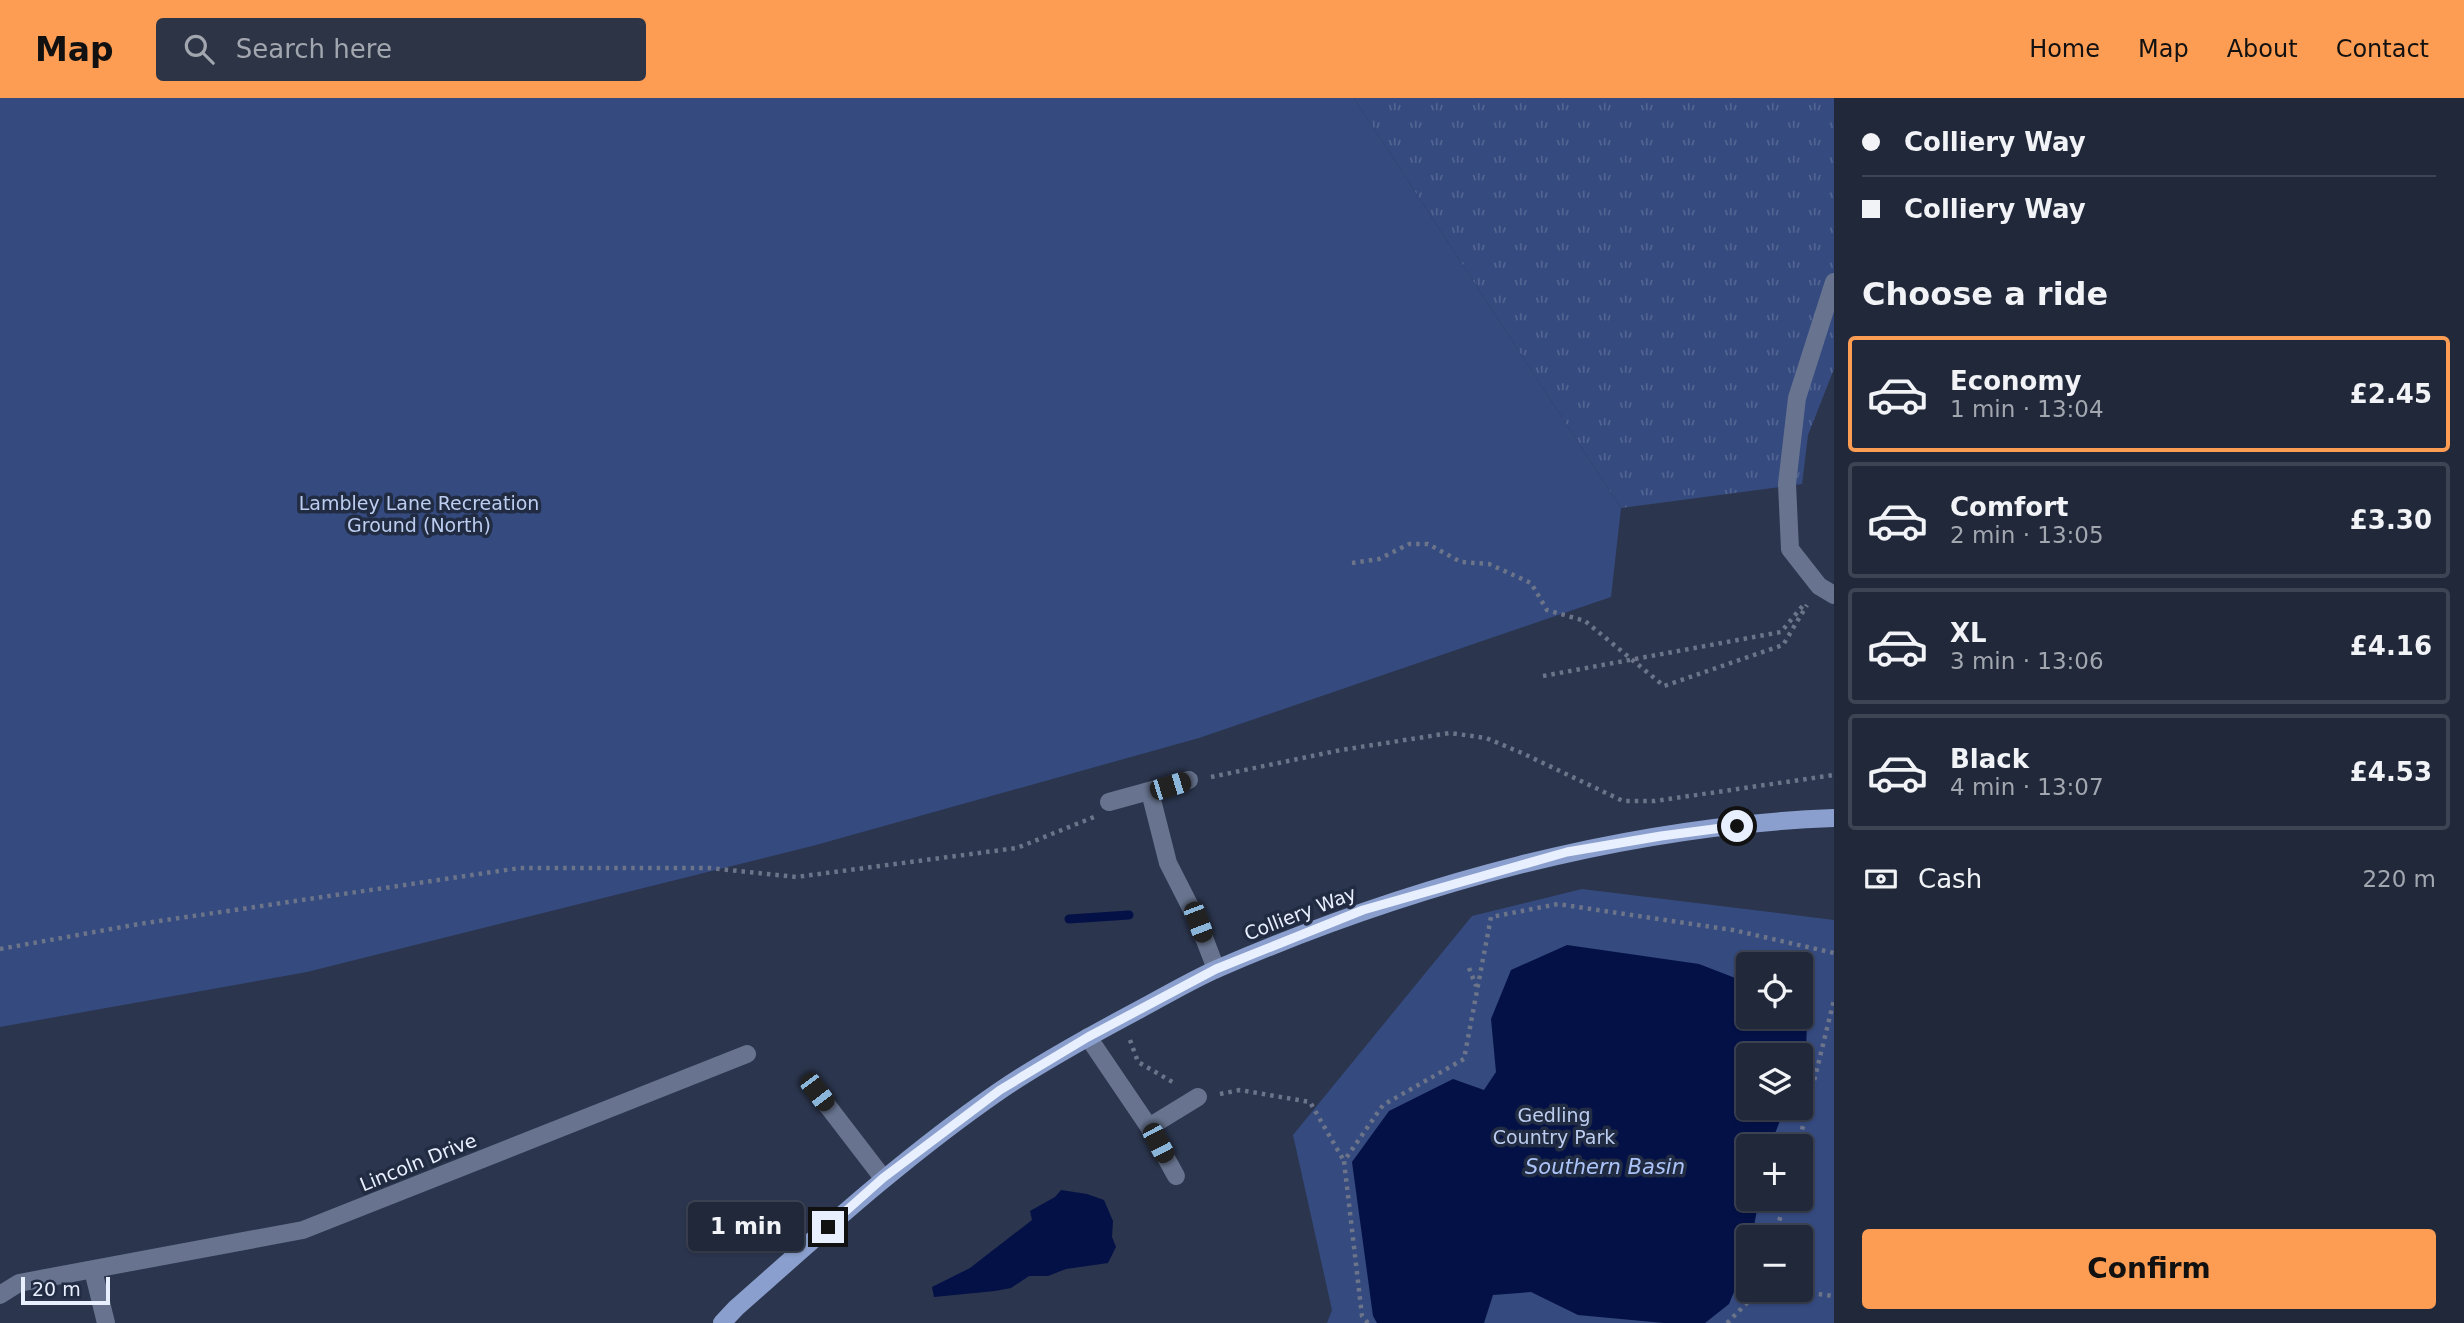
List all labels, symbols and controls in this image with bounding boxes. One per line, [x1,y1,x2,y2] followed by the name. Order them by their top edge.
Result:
[156,18,646,81] search box
[35,30,114,69] text: Map
[180,30,218,68] icon: search
[236,34,392,64] text: Search here
[2029,35,2100,63] text: Home
[2138,35,2189,63] text: Map
[2227,35,2298,63] text: About
[2336,35,2429,63] text: Contact
[1904,127,2086,157] text: Colliery Way
[1904,194,2086,224] text: Colliery Way
[1862,275,2108,313] text: Choose a ride
[1866,363,1929,426] icon: car
[1950,366,2081,396] text: Economy
[2350,379,2432,409] text: £2.45
[1950,396,2104,422] text: 1 min · 13:04
[1866,489,1929,552] icon: car
[299,492,539,536] park label: Lambley Lane Recreation Ground (North)
[1950,492,2068,522] text: Comfort
[2350,505,2432,535] text: £3.30
[1950,522,2104,548] text: 2 min · 13:05
[1866,615,1929,678] icon: car
[1950,618,1987,648] text: XL
[2350,631,2432,661] text: £4.16
[1950,648,2104,674] text: 3 min · 13:06
[1866,741,1929,804] icon: car
[1950,744,2029,774] text: Black
[2350,757,2432,787] text: £4.53
[1147,770,1194,802] car
[1950,774,2104,800] text: 4 min · 13:07
[1721,810,1753,842] route start
[1862,860,1900,898] icon: cash
[1918,864,1982,894] text: Cash
[2362,866,2436,892] text: 220 m
[1241,882,1359,944] street label: Colliery Way
[1181,899,1216,945] car
[1736,952,1813,1302] map controls
[1736,952,1813,1029] button: locate
[1736,1043,1813,1120] button: layers
[796,1069,839,1115] car
[1493,1104,1615,1148] park label: Gedling Country Park
[1139,1120,1178,1166] car
[356,1129,480,1195] street label: Lincoln Drive
[1736,1134,1813,1211] button: +
[1525,1155,1685,1179] water label: Southern Basin
[688,1202,804,1252] callout: 1 min
[812,1211,844,1243] route end
[710,1213,782,1239] text: 1 min
[1736,1225,1813,1302] button: −
[1862,1229,2436,1309] button: Confirm
[21,1274,110,1306] scale bar
[32,1278,81,1300] text: 20 m

